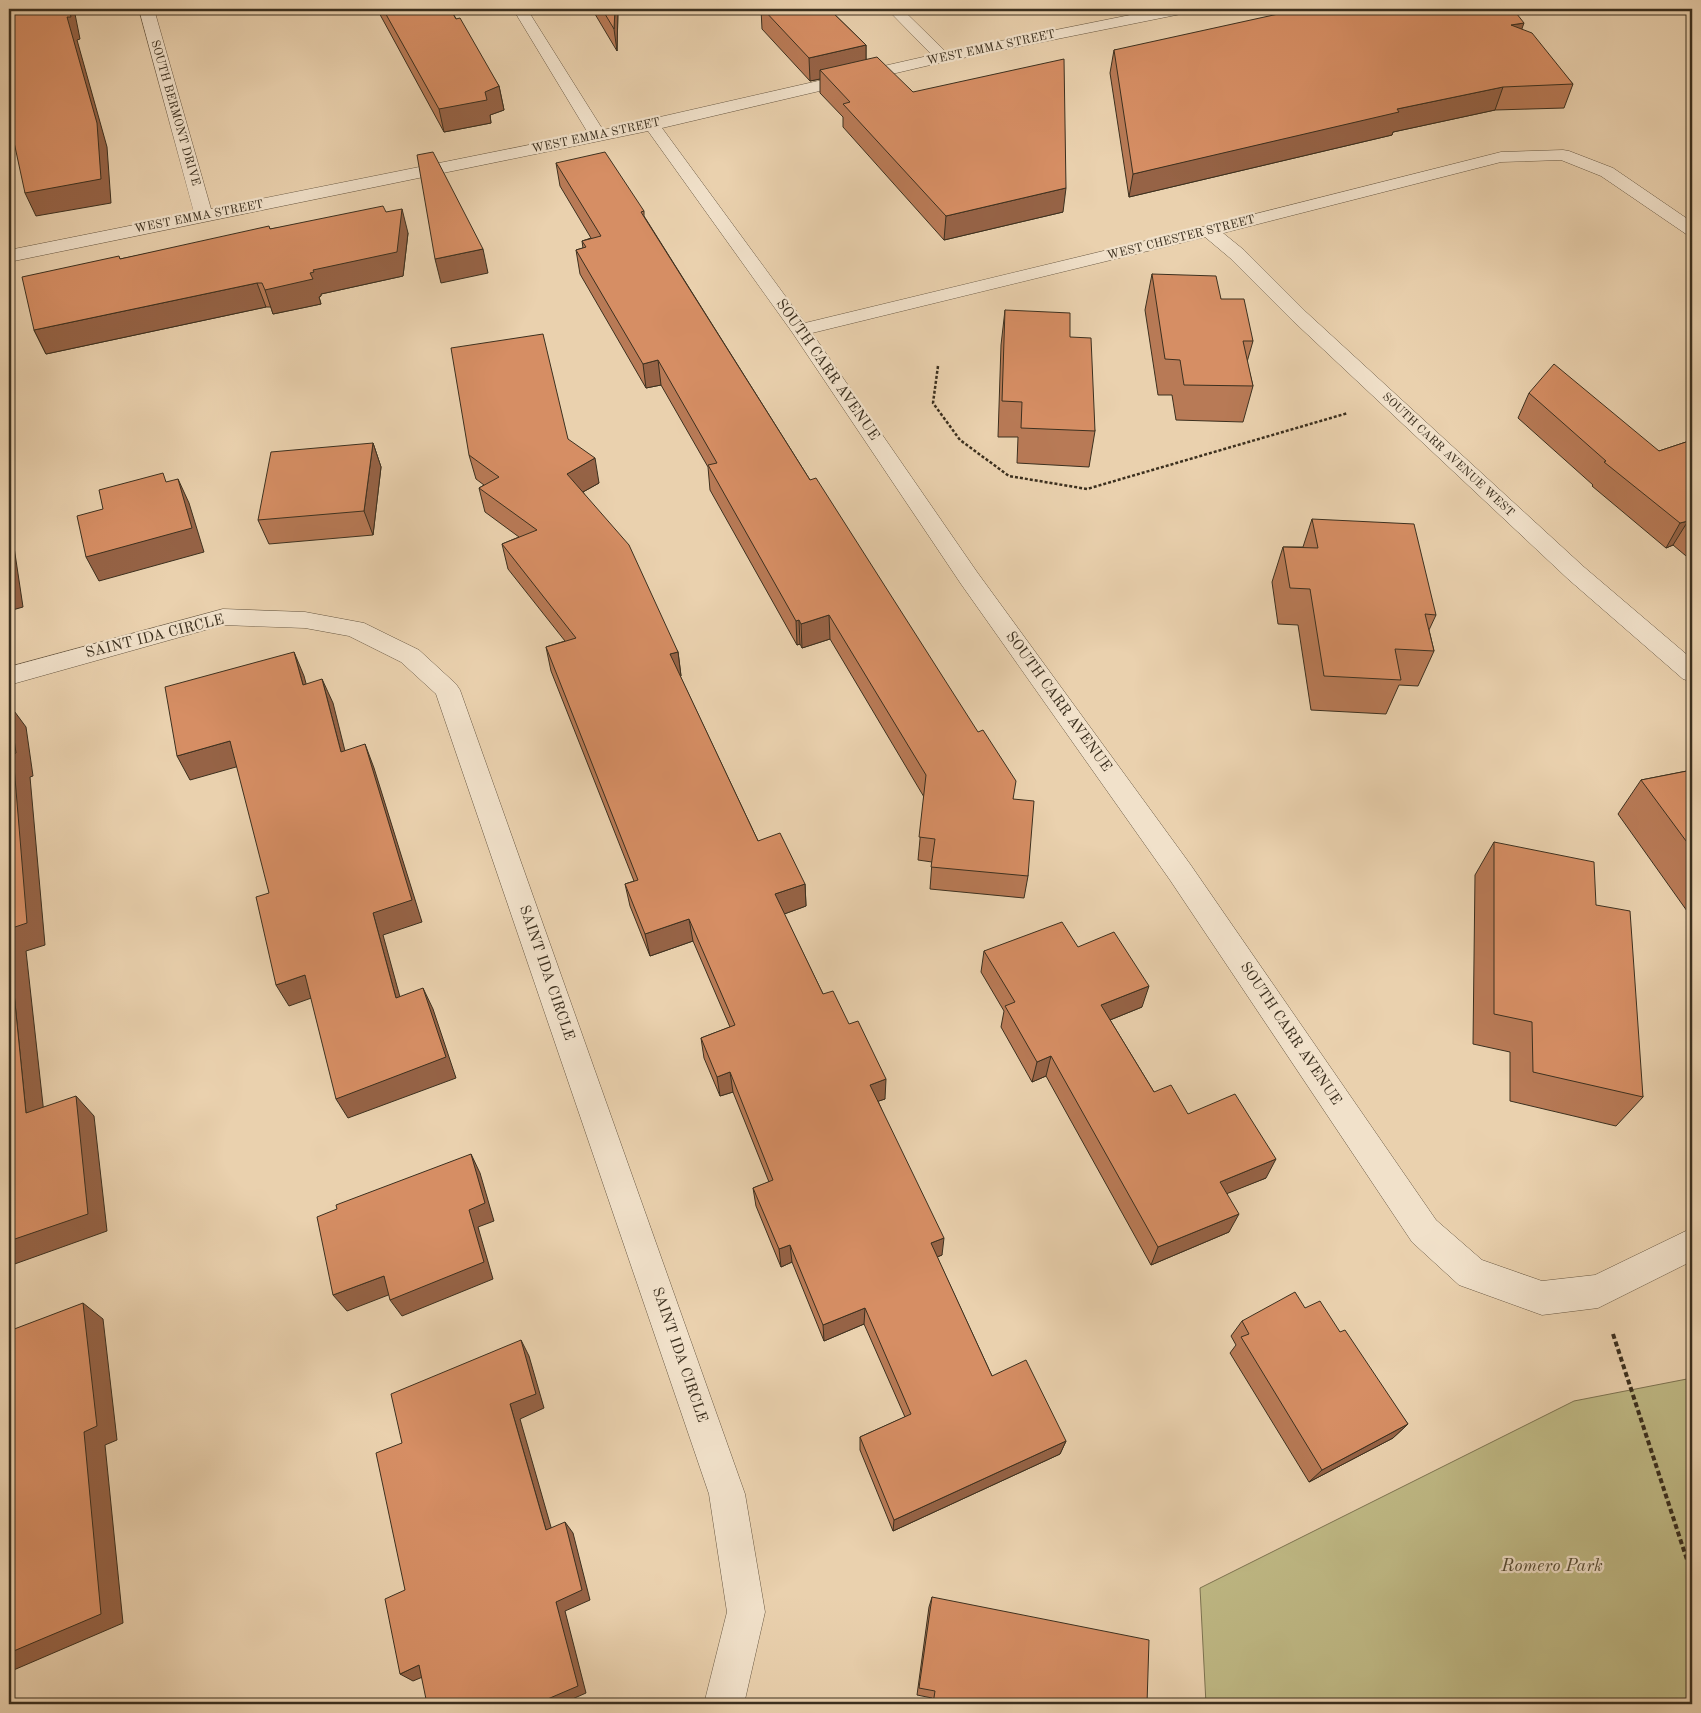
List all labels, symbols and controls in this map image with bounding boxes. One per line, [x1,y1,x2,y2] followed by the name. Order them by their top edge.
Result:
[926,28,1056,68] street label: WEST EMMA STREET
[148,39,202,187] street label: SOUTH BERMONT DRIVE
[531,116,661,156] street label: WEST EMMA STREET
[133,199,265,235] street label: WEST EMMA STREET
[1106,214,1256,262] street label: WEST CHESTER STREET
[772,297,882,443] street label: SOUTH CARR AVENUE
[1380,391,1516,519] street label: SOUTH CARR AVENUE WEST
[84,613,226,661] street label: SAINT IDA CIRCLE
[1002,629,1114,775] street label: SOUTH CARR AVENUE
[516,903,576,1043] street label: SAINT IDA CIRCLE
[1237,960,1343,1108] street label: SOUTH CARR AVENUE
[649,1285,709,1425] street label: SAINT IDA CIRCLE
[1500,1557,1603,1575] park label: Romero Park

